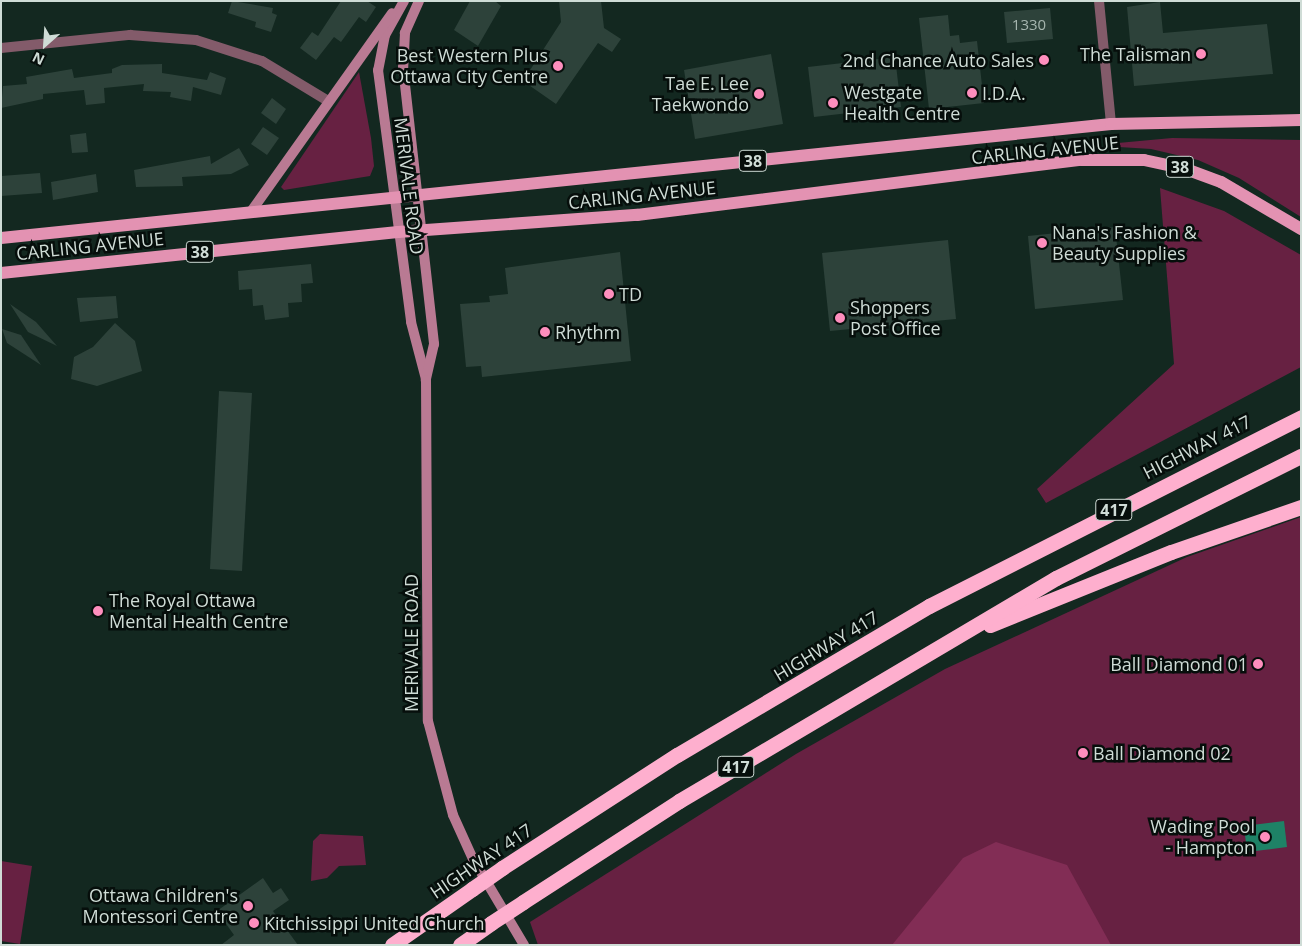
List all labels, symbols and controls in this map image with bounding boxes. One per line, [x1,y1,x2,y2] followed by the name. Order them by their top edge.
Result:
[1012,16,1046,34] house number: 1330
[20,20,70,70] north arrow
[1080,43,1191,65] place label: The Talisman
[390,45,548,88] place label: Best Western Plus Ottawa City Centre
[29,48,47,70] text: N
[1195,48,1207,60] marker: The Talisman
[843,49,1034,71] place label: 2nd Chance Auto Sales
[1038,54,1050,66] marker: 2nd Chance Auto Sales
[552,60,564,72] marker: Best Western Plus Ottawa City Centre
[652,73,749,116] place label: Tae E. Lee Taekwondo
[844,82,960,125] place label: Westgate Health Centre
[982,82,1026,104] place label: I.D.A.
[966,87,978,99] marker: I.D.A.
[753,88,765,100] marker: Tae E. Lee Taekwondo
[826,96,840,110] marker: Westgate Health Centre
[390,116,428,256] street label: MERIVALE ROAD
[970,132,1120,168] street label: CARLING AVENUE
[738,148,768,175] road number: 38
[1165,154,1195,180] road number: 38
[567,177,717,213] street label: CARLING AVENUE
[1052,222,1197,264] place label: Nana's Fashion & Beauty Supplies
[15,228,165,264] street label: CARLING AVENUE
[1036,237,1048,249] marker: Nana's Fashion & Beauty Supplies
[185,238,215,266] road number: 38
[619,283,642,305] place label: TD
[603,288,615,300] marker: TD
[850,297,941,340] place label: Shoppers Post Office
[834,312,846,324] marker: Shoppers Post Office
[555,321,620,343] place label: Rhythm
[539,326,551,338] marker: Rhythm
[1139,411,1255,483] street label: HIGHWAY 417
[1095,496,1133,524] road number: 417
[400,574,422,712] street label: MERIVALE ROAD
[109,590,288,632] place label: The Royal Ottawa Mental Health Centre
[91,604,105,618] marker: The Royal Ottawa Mental Health Centre
[770,606,882,686] street label: HIGHWAY 417
[1110,653,1248,675] place label: Ball Diamond 01
[1252,658,1264,670] marker: Ball Diamond 01
[1093,742,1231,764] place label: Ball Diamond 02
[1077,747,1089,759] marker: Ball Diamond 02
[717,754,755,780] road number: 417
[1150,816,1255,859] place label: Wading Pool - Hampton
[426,819,536,903] street label: HIGHWAY 417
[1259,831,1271,843] marker: Wading Pool - Hampton
[82,885,238,928] place label: Ottawa Children's Montessori Centre
[242,900,254,912] marker: Ottawa Children's Montessori Centre
[264,912,484,934] place label: Kitchissippi United Church
[248,917,260,929] marker: Kitchissippi United Church

